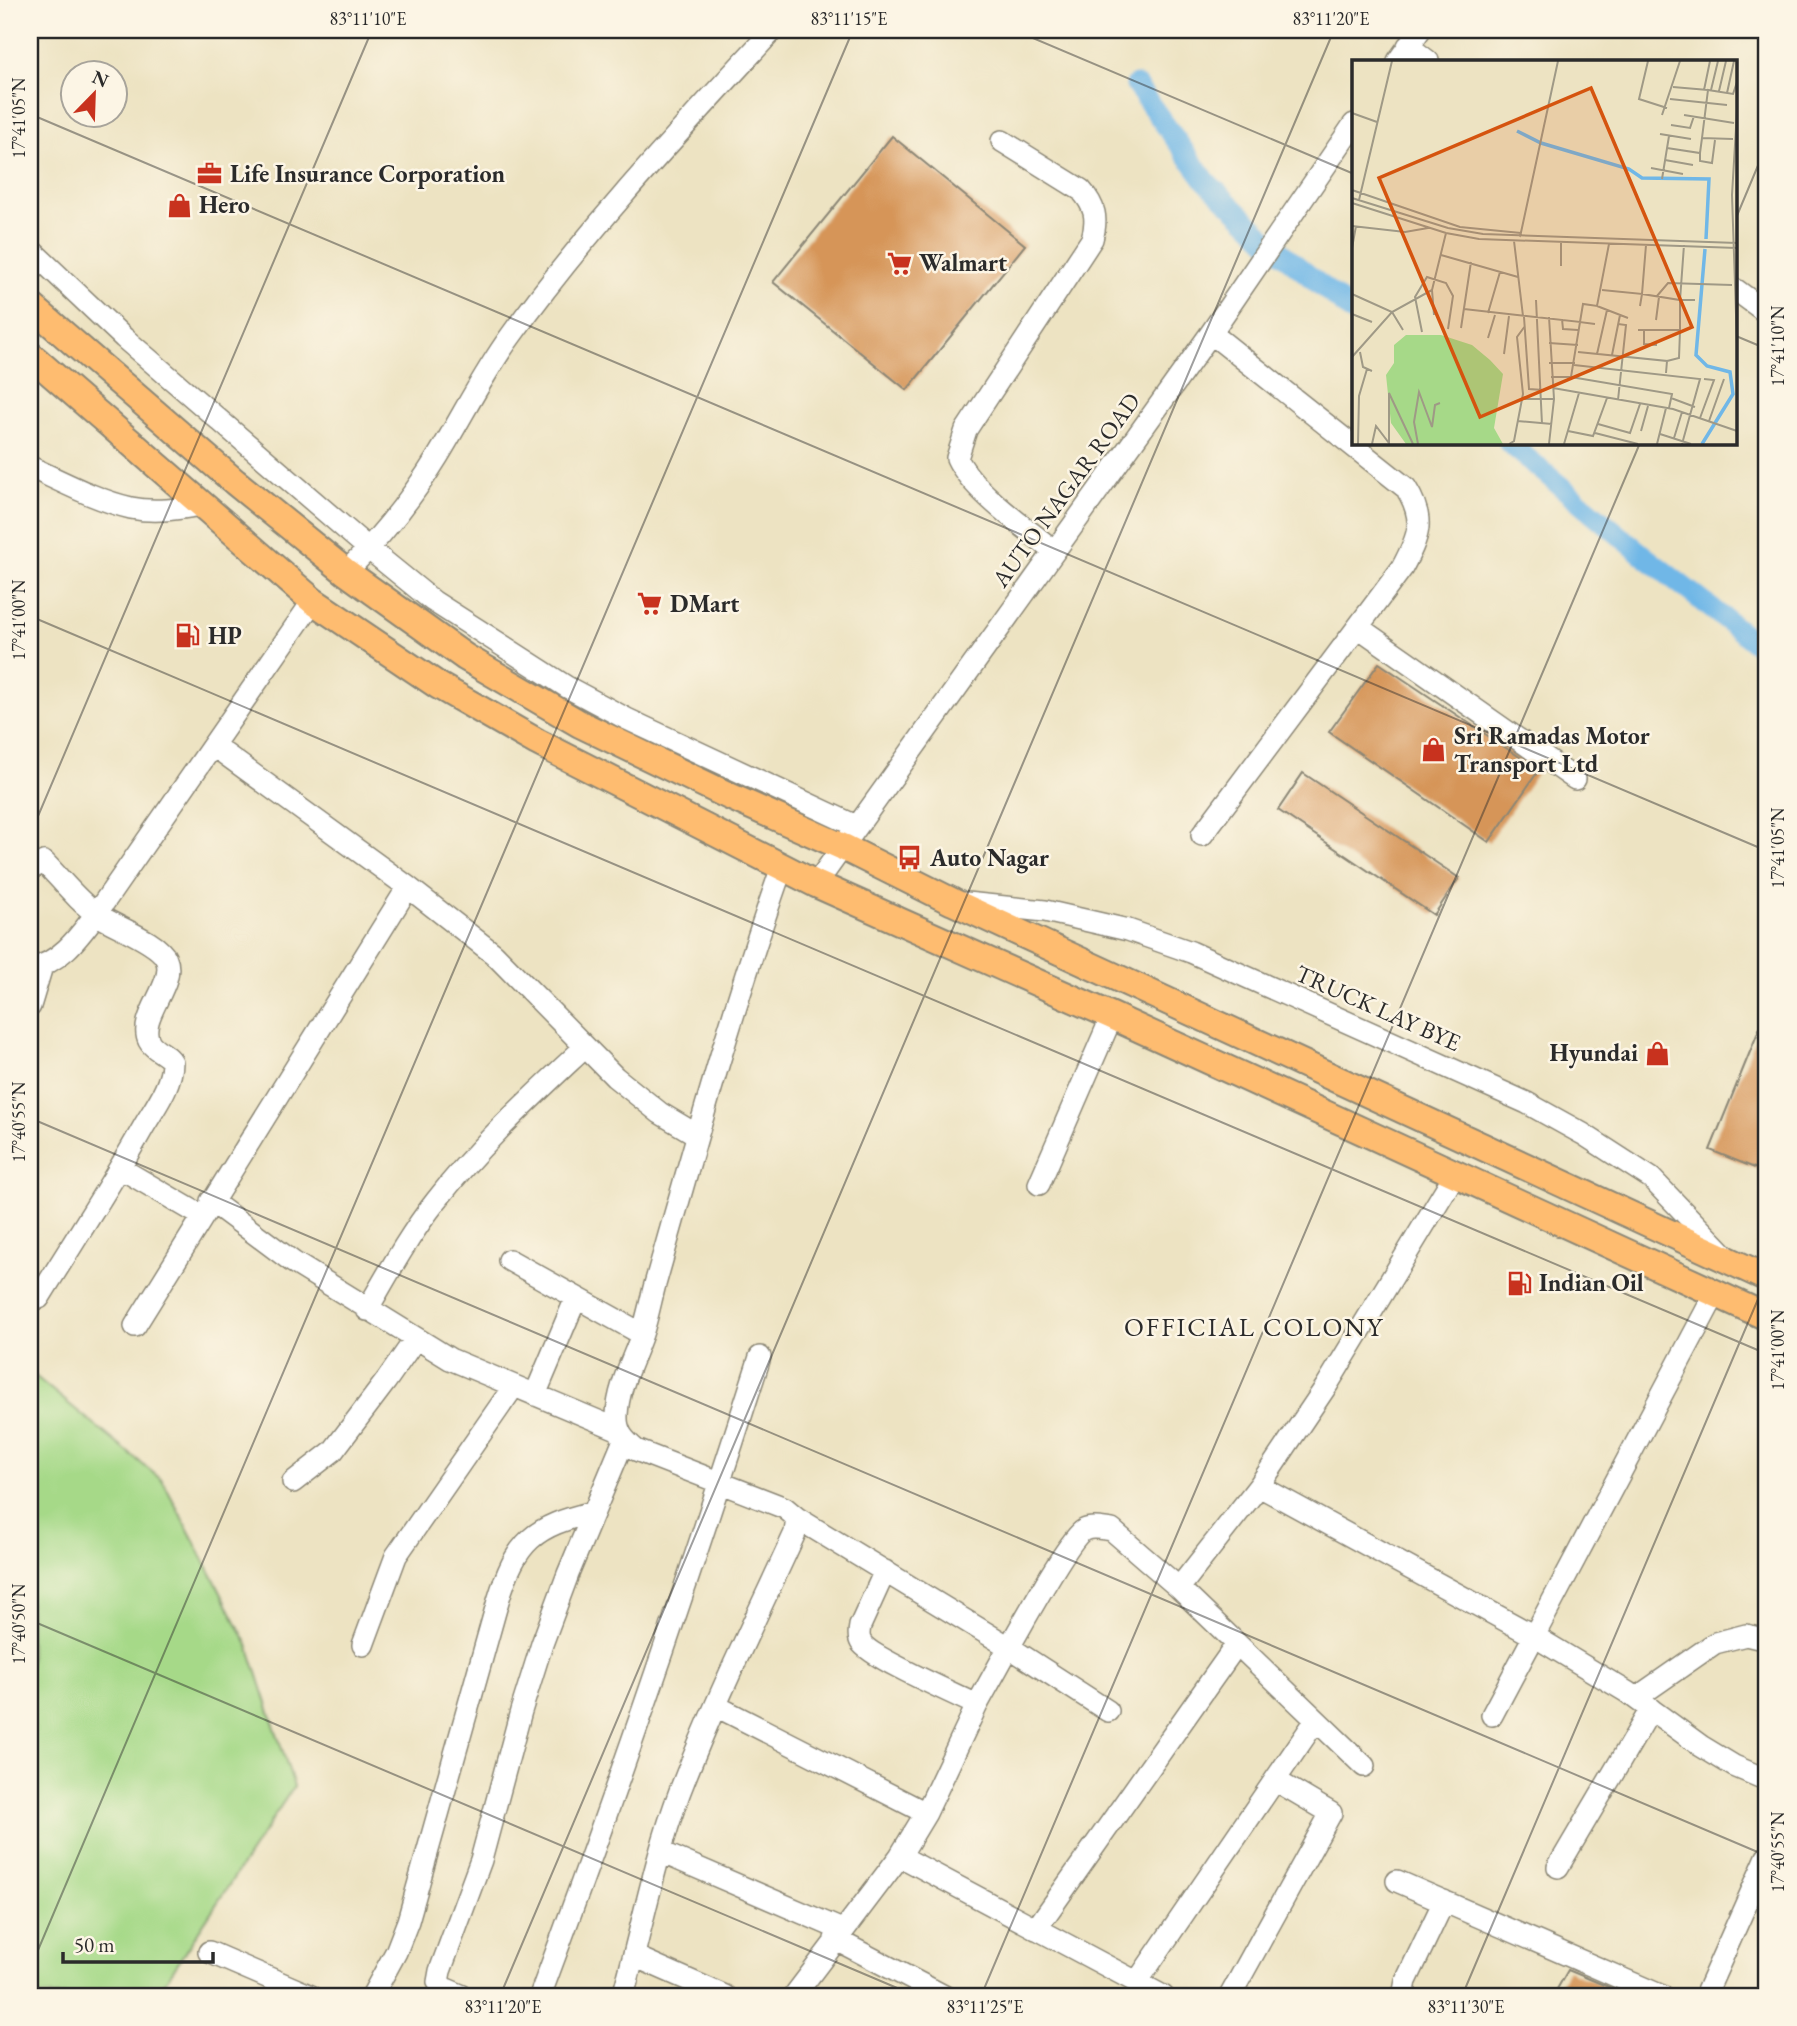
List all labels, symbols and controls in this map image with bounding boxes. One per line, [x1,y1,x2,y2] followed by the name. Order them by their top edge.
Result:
[330,7,406,30] text: 83°11'10"E
[811,7,887,30] text: 83°11'15"E
[1293,7,1369,30] text: 83°11'20"E
[60,60,130,130] north arrow
[1352,60,1738,444] inset map
[88,64,113,94] text: N
[7,77,30,158] text: 17°41'05"N
[230,158,505,189] place label: Life Insurance Corporation
[196,160,224,188] office icon: Life Insurance Corporation
[199,189,250,220] place label: Hero
[165,191,193,219] shop icon: Hero
[919,247,1007,278] place label: Walmart
[885,249,913,277] supermarket icon: Walmart
[1766,305,1789,386] text: 17°41'10"N
[984,386,1147,594] street label: AUTO NAGAR ROAD
[7,579,30,660] text: 17°41'00"N
[670,588,739,619] place label: DMart
[636,590,664,618] supermarket icon: DMart
[208,620,242,651] place label: HP
[174,622,202,650] fuel station icon: HP
[1454,720,1650,779] place label: Sri Ramadas Motor Transport Ltd
[1420,736,1448,764] shop icon: Sri Ramadas Motor Transport Ltd
[1766,807,1789,888] text: 17°41'05"N
[929,842,1049,874] place label: Auto Nagar
[896,844,924,872] bus stop icon: Auto Nagar
[1291,957,1466,1058] street label: TRUCK LAY BYE
[1550,1037,1638,1069] place label: Hyundai
[1644,1039,1672,1067] shop icon: Hyundai
[7,1081,30,1162] text: 17°40'55"N
[1539,1267,1644,1298] place label: Indian Oil
[1505,1269,1533,1297] fuel station icon: Indian Oil
[1766,1309,1789,1390] text: 17°41'00"N
[1124,1310,1384,1344] district label: OFFICIAL COLONY
[7,1583,30,1664] text: 17°40'50"N
[1766,1811,1789,1892] text: 17°40'55"N
[63,1921,214,1965] scale bar
[74,1931,115,1958] text: 50 m
[465,1995,541,2018] text: 83°11'20"E
[947,1995,1023,2018] text: 83°11'25"E
[1428,1995,1504,2018] text: 83°11'30"E

